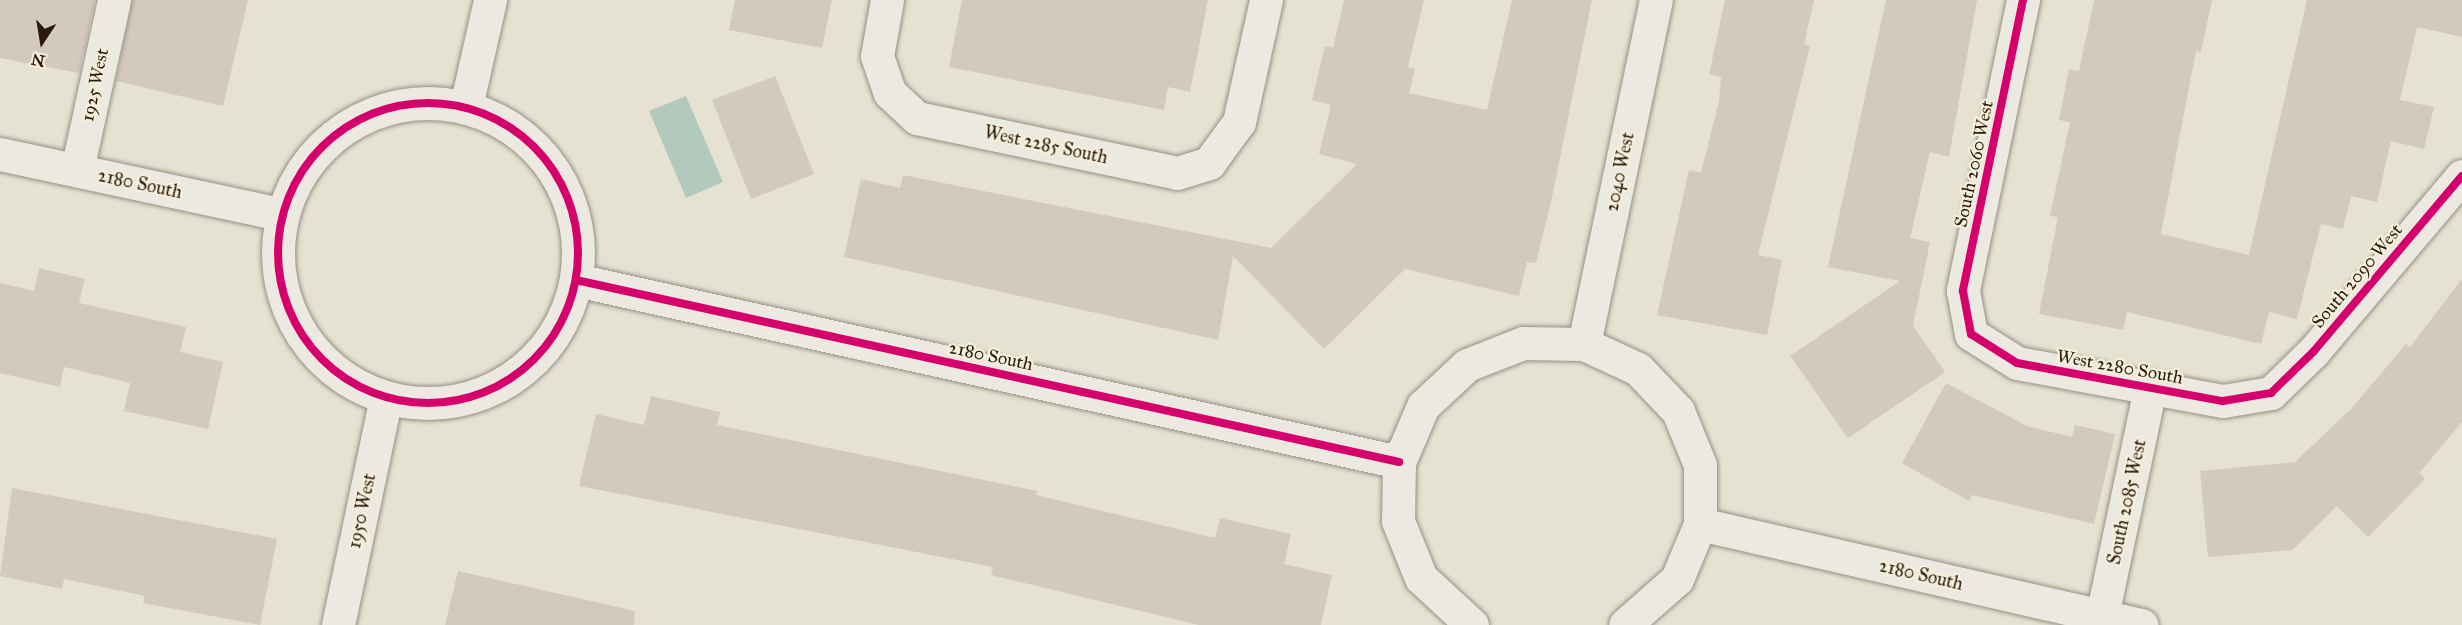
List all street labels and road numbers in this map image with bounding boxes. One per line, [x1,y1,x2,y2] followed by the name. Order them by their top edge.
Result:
[77,46,113,124] street label: 1925 West
[1950,99,1998,229] street label: South 2060 West
[982,121,1110,169] street label: West 2285 South
[1601,130,1639,214] street label: 2040 West
[96,165,184,203] street label: 2180 South
[2307,219,2407,333] street label: South 2090 West
[947,337,1035,375] street label: 2180 South
[2055,345,2185,389] street label: West 2280 South
[2103,437,2151,567] street label: South 2085 West
[344,472,380,550] street label: 1950 West
[1877,555,1965,595] street label: 2180 South

